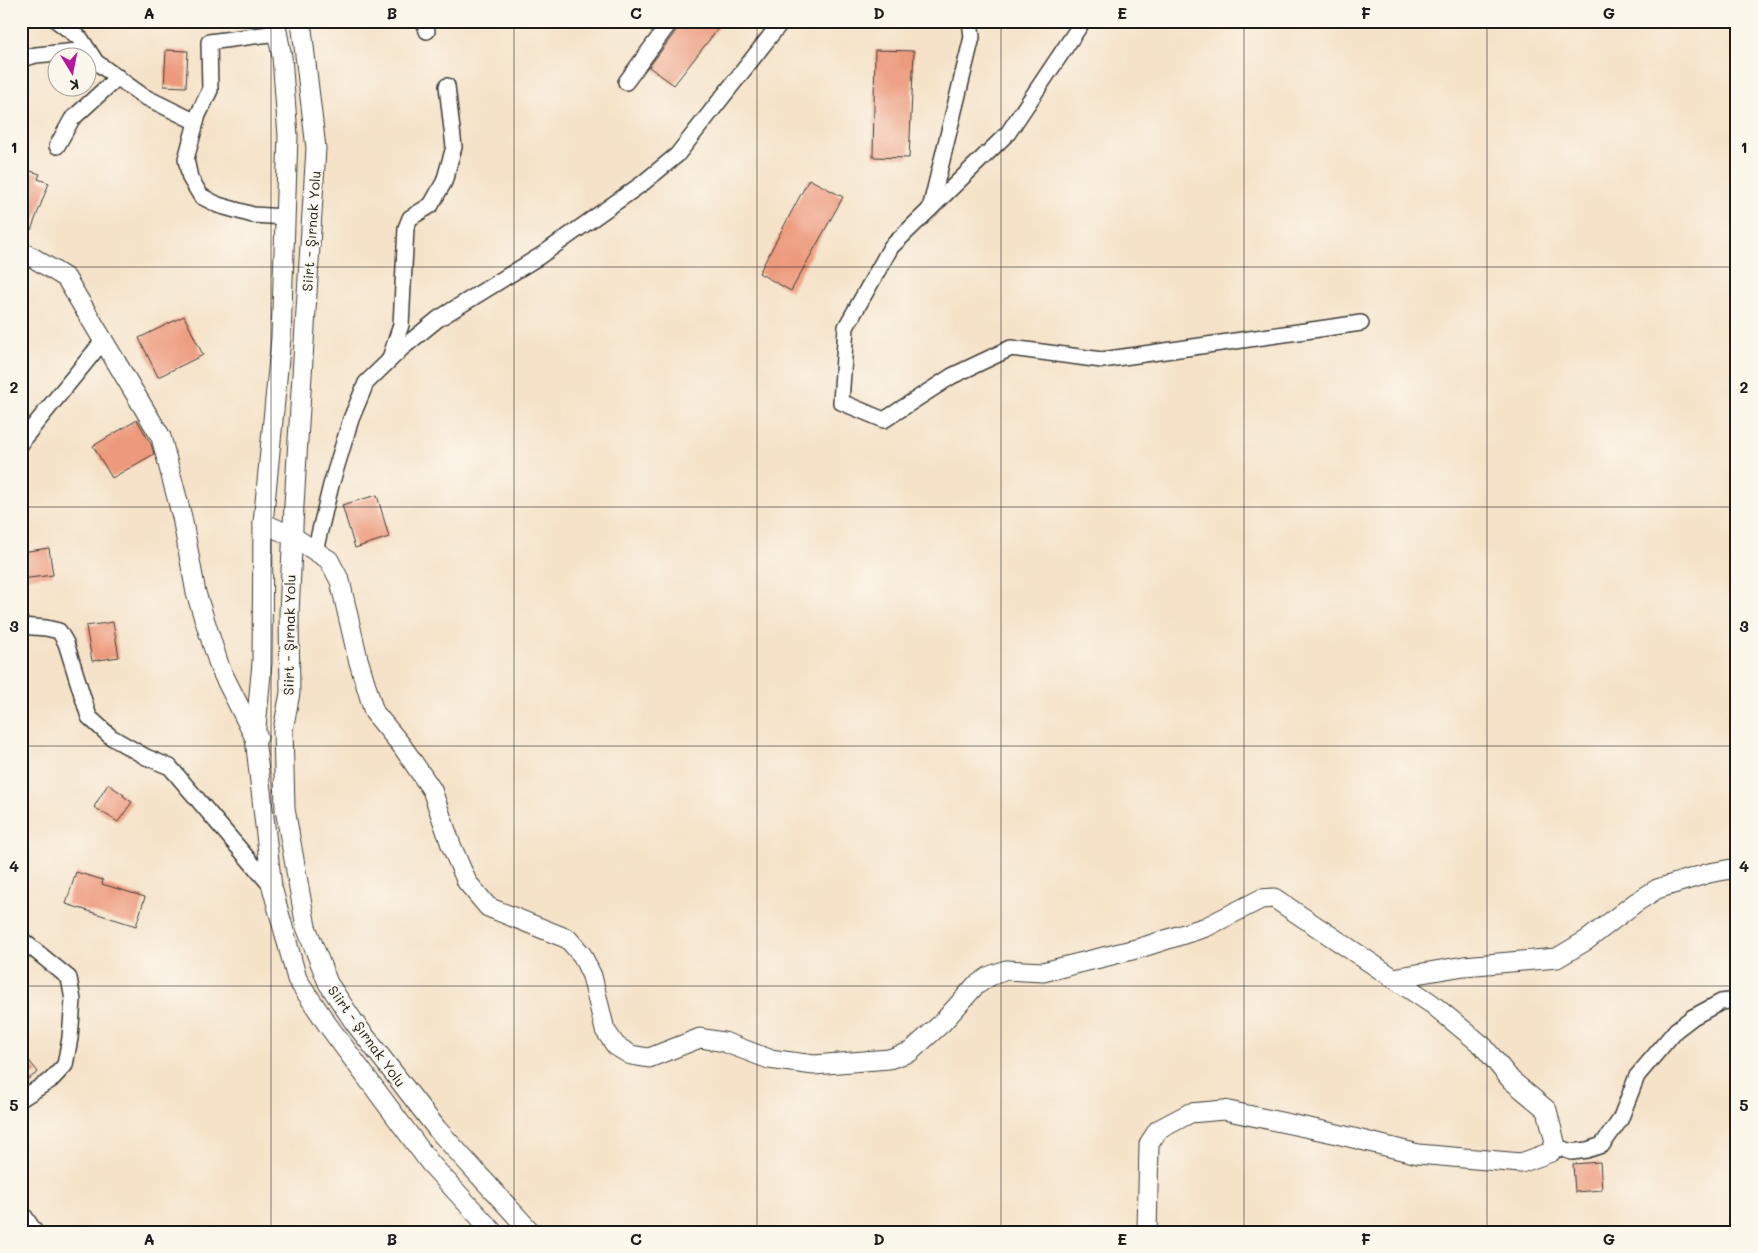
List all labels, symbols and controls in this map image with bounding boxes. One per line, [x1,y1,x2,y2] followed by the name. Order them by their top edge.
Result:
[143,2,155,23] text: A
[387,2,397,23] text: B
[630,2,642,23] text: C
[873,2,885,23] text: D
[1117,2,1127,23] text: E
[1361,2,1371,23] text: F
[1603,2,1615,23] text: G
[48,48,98,98] north arrow
[68,75,81,95] text: K
[10,136,18,157] text: 1
[1740,136,1748,157] text: 1
[297,170,325,292] street label: Siirt - Şırnak Yolu
[10,376,19,397] text: 2
[1740,376,1749,397] text: 2
[278,574,300,696] street label: Siirt - Şırnak Yolu
[9,615,19,636] text: 3
[1739,615,1749,636] text: 3
[9,855,19,876] text: 4
[1739,855,1749,876] text: 4
[324,982,410,1090] street label: Siirt - Şırnak Yolu
[9,1094,19,1115] text: 5
[1739,1094,1749,1115] text: 5
[143,1228,155,1249] text: A
[387,1228,397,1249] text: B
[630,1228,642,1249] text: C
[873,1228,885,1249] text: D
[1117,1228,1127,1249] text: E
[1361,1228,1371,1249] text: F
[1603,1228,1615,1249] text: G

